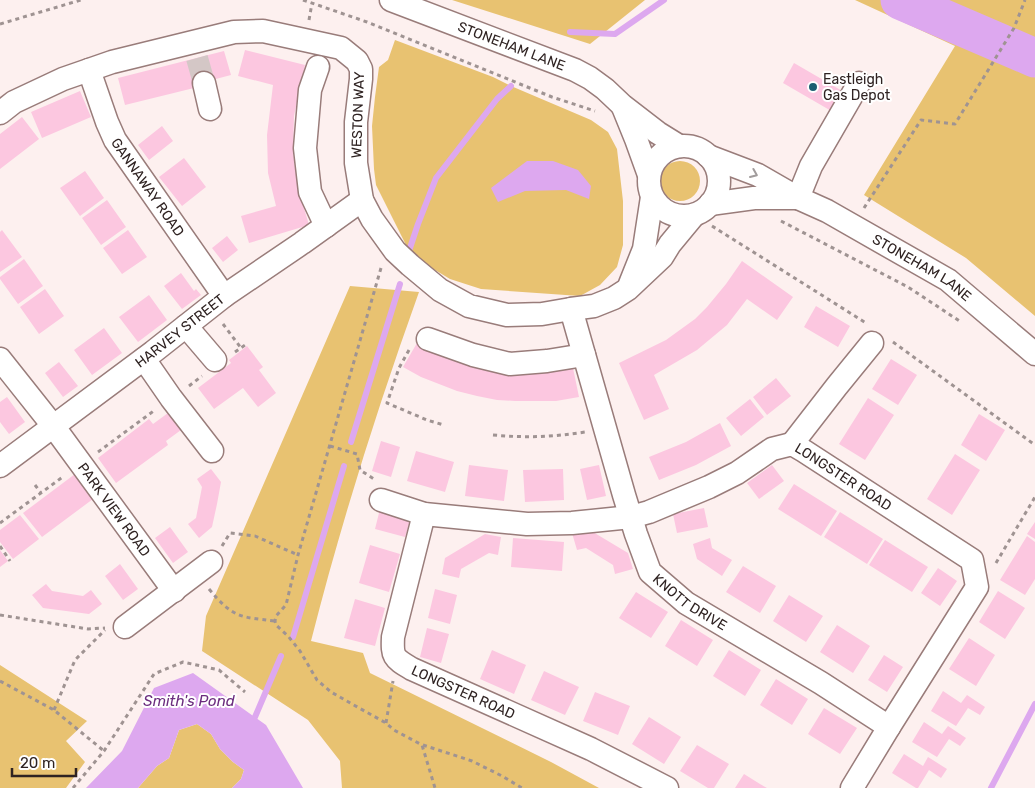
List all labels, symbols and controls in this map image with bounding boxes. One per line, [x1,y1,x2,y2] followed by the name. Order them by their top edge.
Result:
[455,18,568,74] street label: STONEHAM LANE
[348,71,368,159] street label: WESTON WAY
[823,71,891,104] place label: Eastleigh Gas Depot
[807,81,819,93] marker: Eastleigh Gas Depot
[108,135,188,239] street label: GANNAWAY ROAD
[749,168,758,179] one-way arrow
[869,230,975,305] street label: STONEHAM LANE
[132,290,228,371] street label: HARVEY STREET
[792,439,895,514] street label: LONGSTER ROAD
[74,459,154,560] street label: PARK VIEW ROAD
[650,570,730,634] street label: KNOTT DRIVE
[409,661,518,723] street label: LONGSTER ROAD
[143,692,236,710] water label: Smith's Pond
[12,746,76,778] scale bar
[20,754,55,772] text: 20 m

